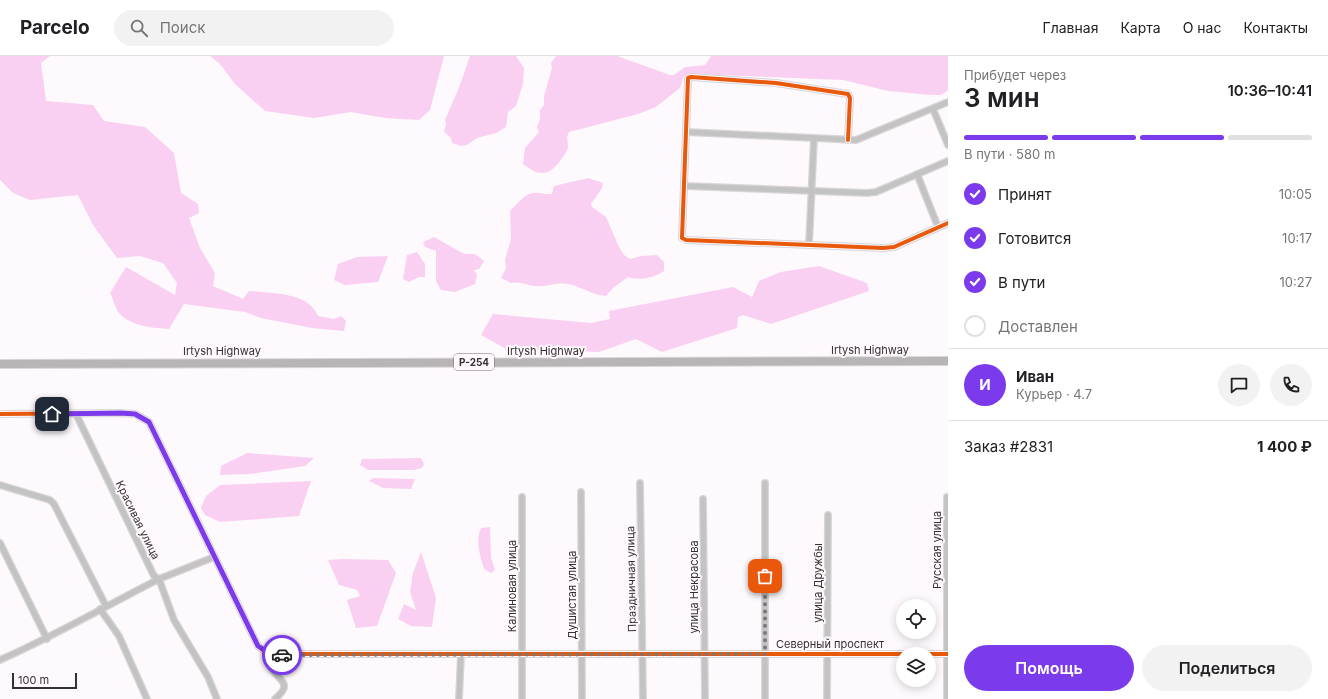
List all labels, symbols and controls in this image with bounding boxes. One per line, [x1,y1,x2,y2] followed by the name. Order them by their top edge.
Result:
[114,10,394,46] search box
[20,16,90,39] text: Parcelo
[128,17,150,39] icon: search
[160,18,205,37] text: Поиск
[1043,19,1098,36] text: Главная
[1120,19,1161,36] text: Карта
[1183,19,1221,36] text: О нас
[1243,19,1308,36] text: Контакты
[964,67,1066,83] text: Прибудет через
[1227,81,1312,100] text: 10:36–10:41
[964,82,1040,113] text: 3 мин
[964,146,1055,162] text: В пути · 580 m
[964,183,986,205] icon: check
[998,185,1051,204] text: Принят
[1279,186,1312,202] text: 10:05
[964,227,986,249] icon: check
[998,229,1071,248] text: Готовится
[1282,230,1312,246] text: 10:17
[964,271,986,293] icon: check
[998,273,1045,292] text: В пути
[1279,274,1312,290] text: 10:27
[998,317,1078,336] text: Доставлен
[831,343,909,357] street label: Irtysh Highway
[183,344,261,358] street label: Irtysh Highway
[507,344,585,358] street label: Irtysh Highway
[454,354,494,370] road number: Р-254
[1218,364,1260,406] button: chat
[1270,364,1312,406] button: phone
[1016,367,1054,386] text: Иван
[979,375,991,394] text: И
[1016,386,1092,402] text: Курьер · 4.7
[35,397,69,431] pin
[41,403,63,425] icon: home
[964,437,1053,456] text: Заказ #2831
[1257,437,1312,456] text: 1 400 ₽
[113,478,163,562] street label: Красивая улица
[930,511,944,589] street label: Русская улица
[623,526,639,632] street label: Праздничная улица
[505,540,519,632] street label: Калиновая улица
[687,540,701,634] street label: улица Некрасова
[811,543,825,623] street label: улица Дружбы
[565,551,579,639] street label: Душистая улица
[748,559,782,593] pin
[754,565,776,587] icon: bag
[896,599,936,687] map controls
[896,599,936,639] button: locate
[262,635,302,675] courier
[776,637,885,651] street label: Северный проспект
[271,644,293,666] icon: car
[964,645,1134,691] button: Помощь
[1142,645,1312,691] button: Поделиться
[896,647,936,687] button: layers
[12,671,77,690] scale bar
[18,673,49,687] text: 100 m

